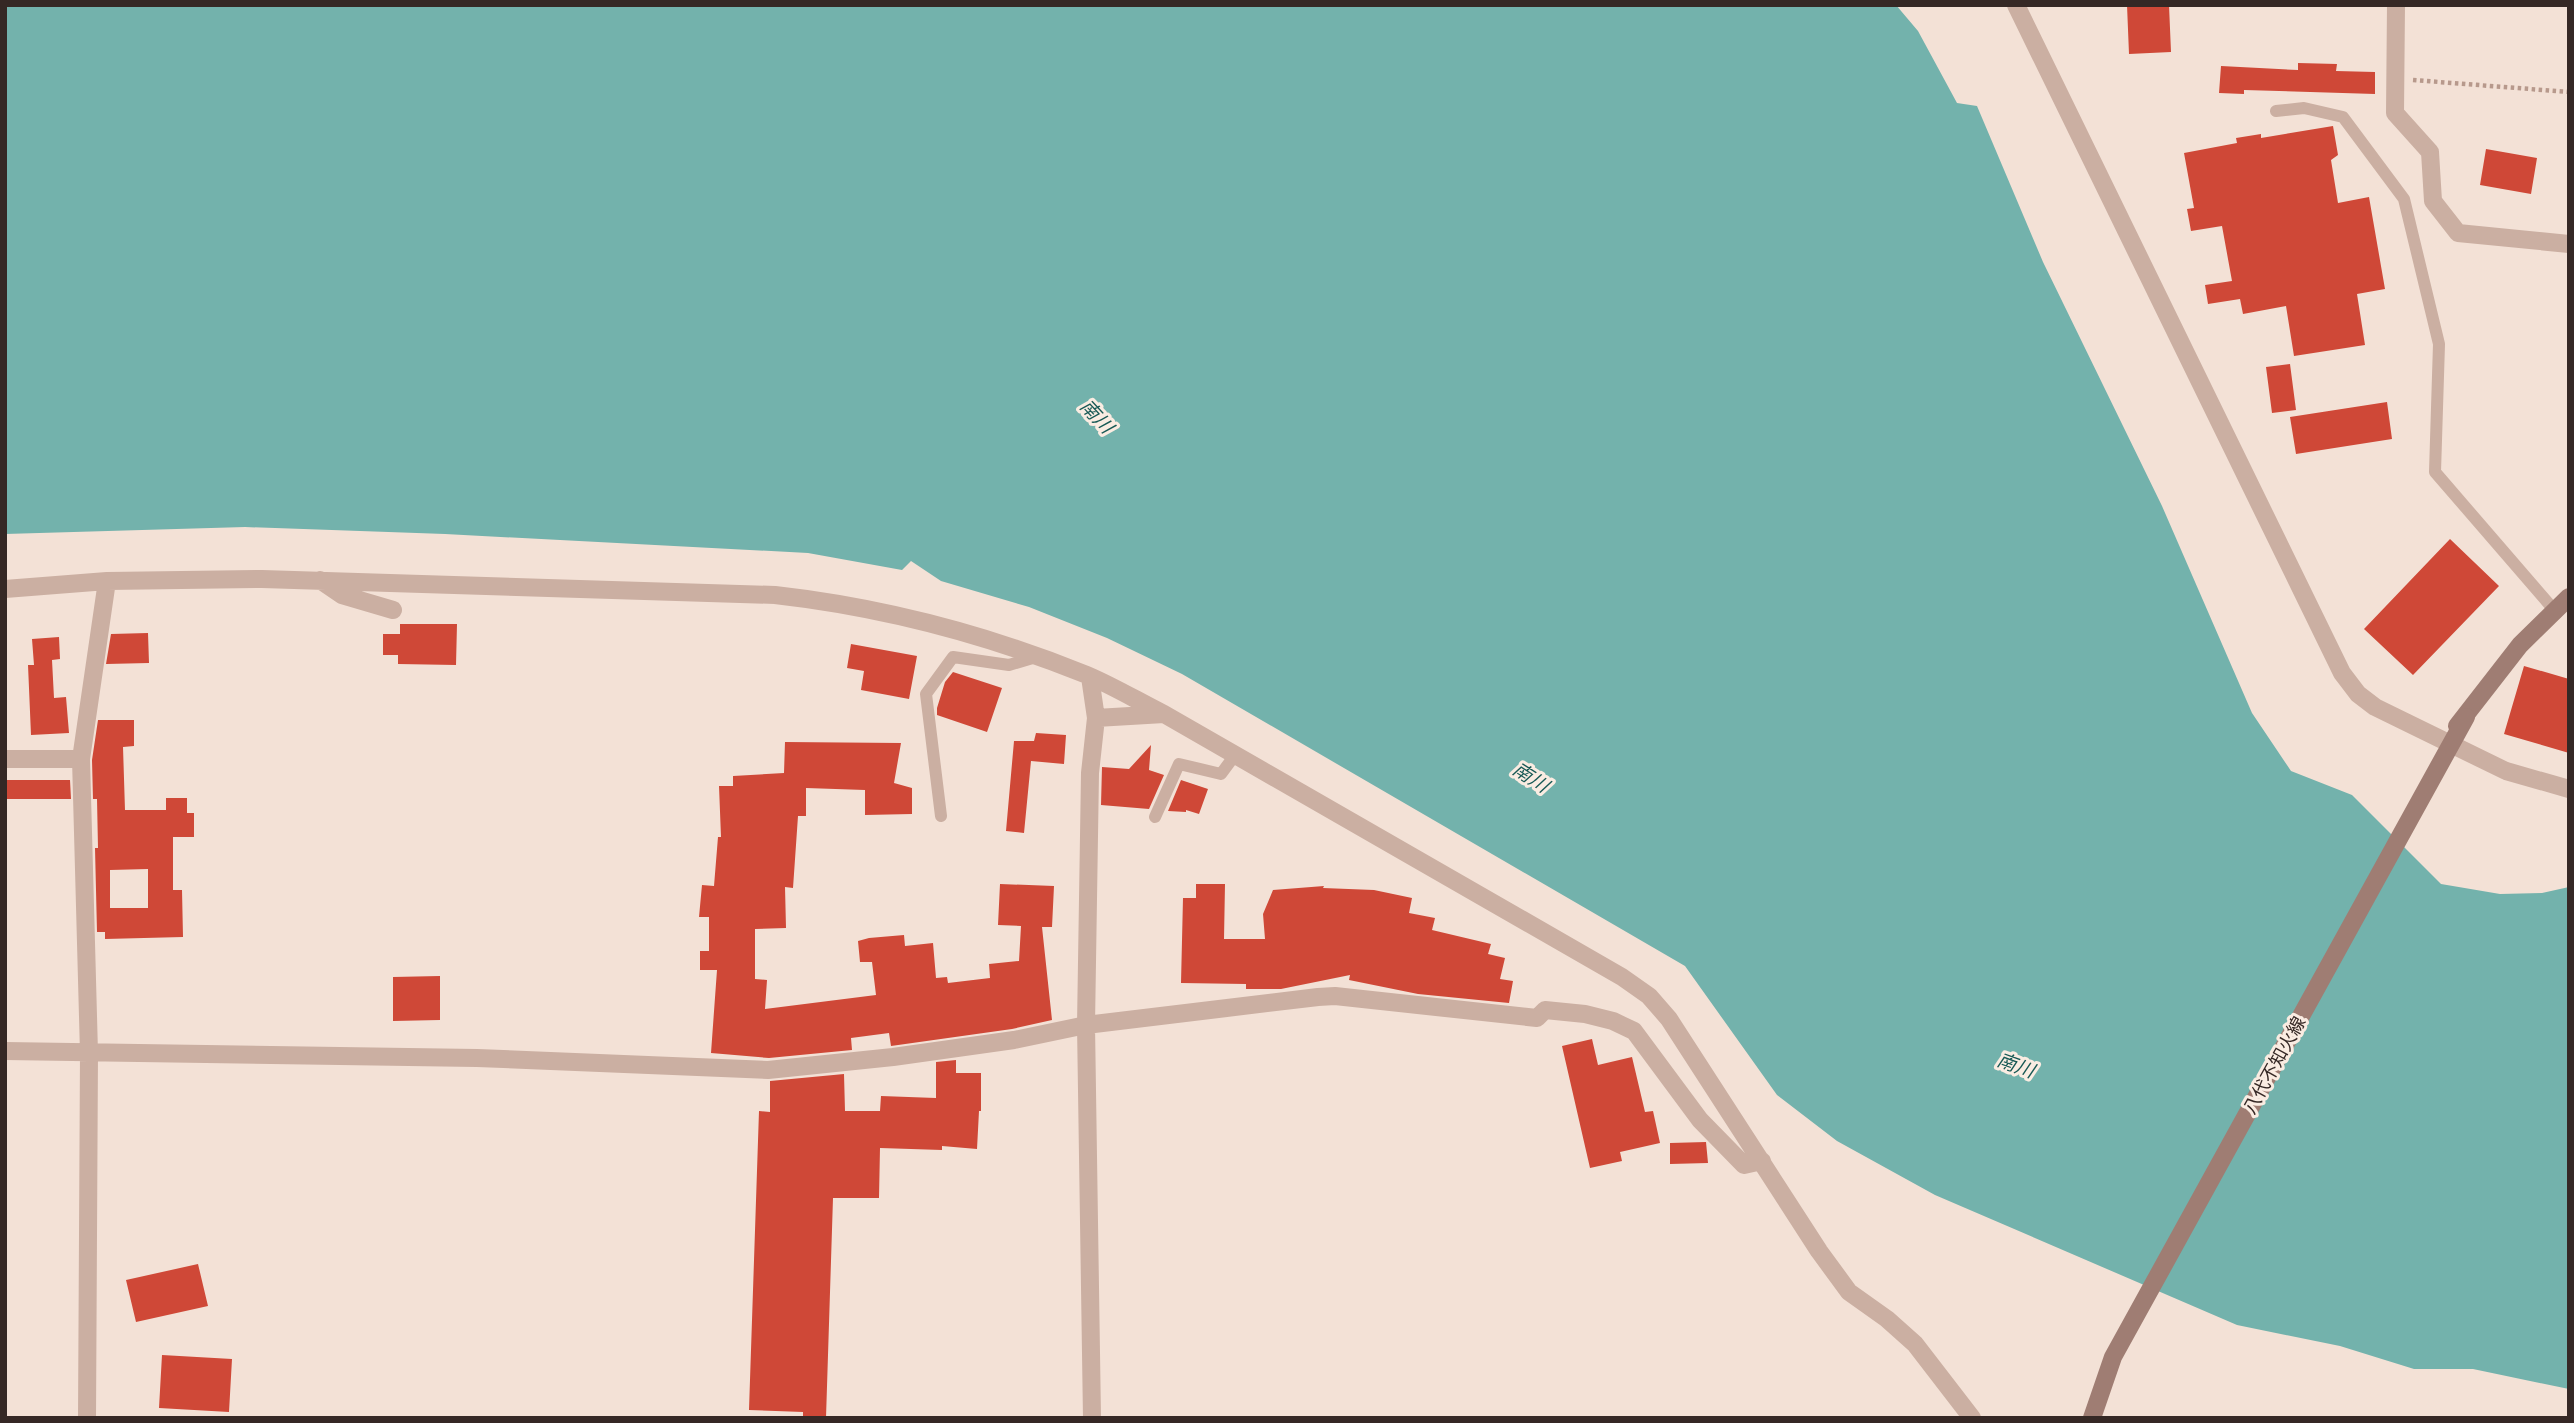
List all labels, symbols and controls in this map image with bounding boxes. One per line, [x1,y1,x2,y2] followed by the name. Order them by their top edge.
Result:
[1076,395,1119,439] water label: 南川
[1509,757,1555,798] water label: 南川
[2239,1013,2309,1117] street label: 八代不知火線
[1994,1048,2039,1083] water label: 南川

